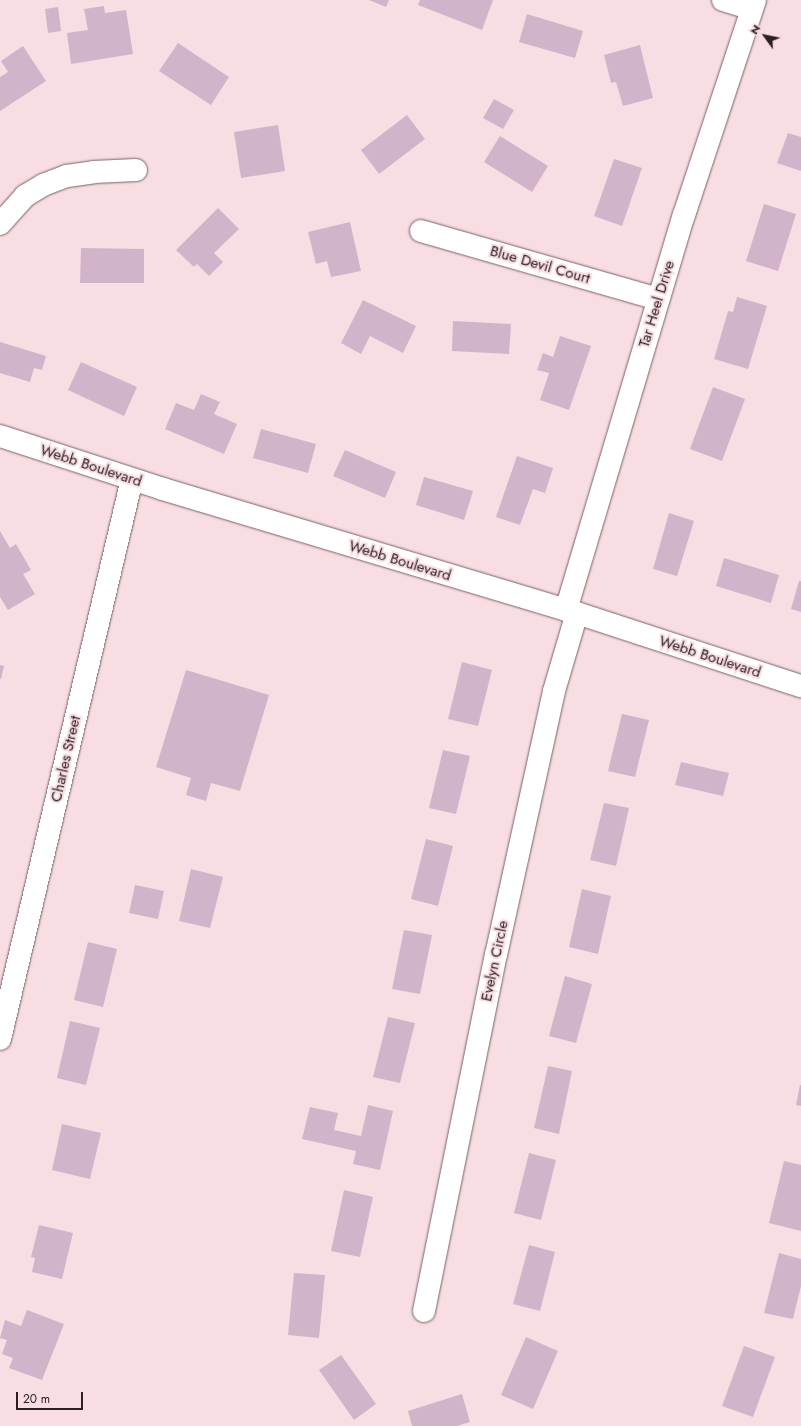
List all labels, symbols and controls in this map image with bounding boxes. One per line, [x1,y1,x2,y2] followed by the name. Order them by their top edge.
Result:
[745,16,785,56] north arrow
[746,21,764,37] text: N
[488,242,592,288] street label: Blue Devil Court
[635,258,679,350] street label: Tar Heel Drive
[38,441,144,491] street label: Webb Boulevard
[347,537,453,585] street label: Webb Boulevard
[657,632,763,682] street label: Webb Boulevard
[47,714,85,804] street label: Charles Street
[478,919,512,1003] street label: Evelyn Circle
[18,1384,85,1410] scale bar
[23,1390,50,1408] text: 20 m

